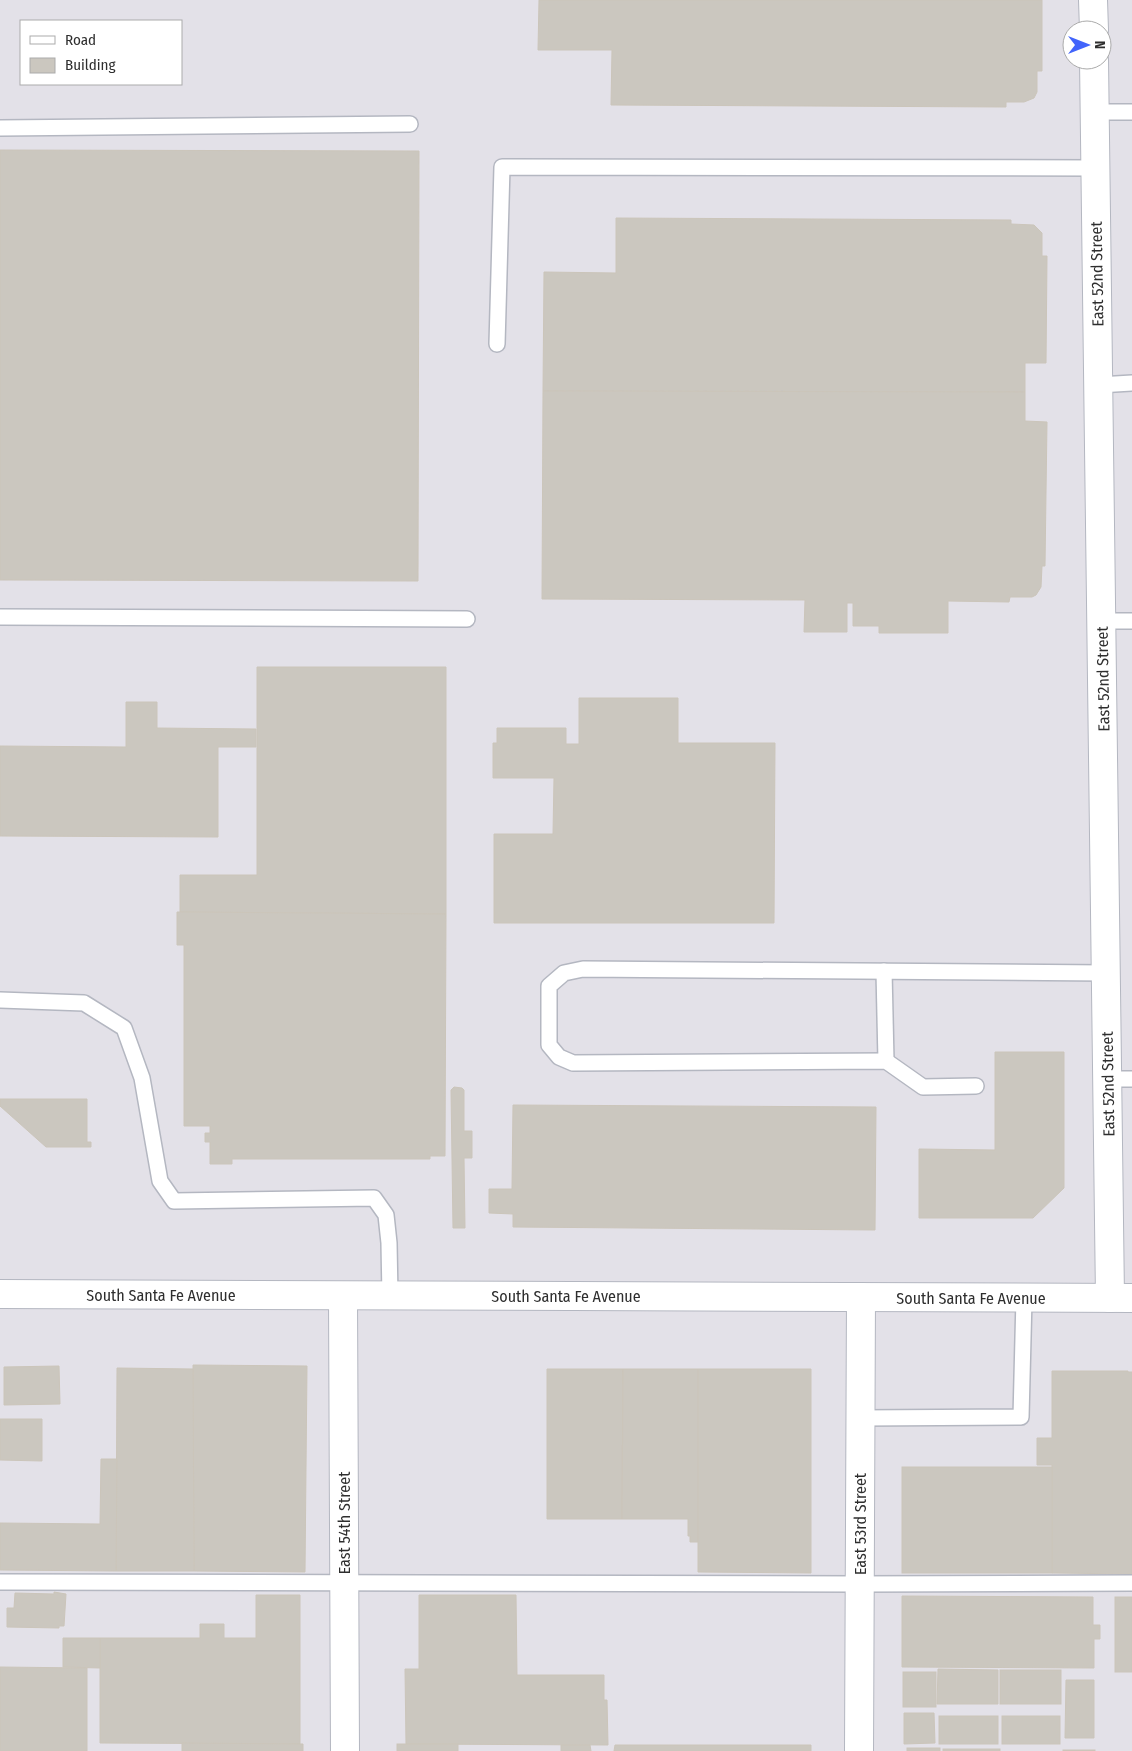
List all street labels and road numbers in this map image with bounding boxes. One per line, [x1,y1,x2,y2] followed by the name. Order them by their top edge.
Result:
[1087,220,1107,327] street label: East 52nd Street
[1093,625,1113,732] street label: East 52nd Street
[1098,1030,1118,1137] street label: East 52nd Street
[86,1286,236,1305] street label: South Santa Fe Avenue
[491,1287,641,1306] street label: South Santa Fe Avenue
[896,1289,1046,1308] street label: South Santa Fe Avenue
[335,1471,354,1574] street label: East 54th Street
[851,1472,870,1575] street label: East 53rd Street

